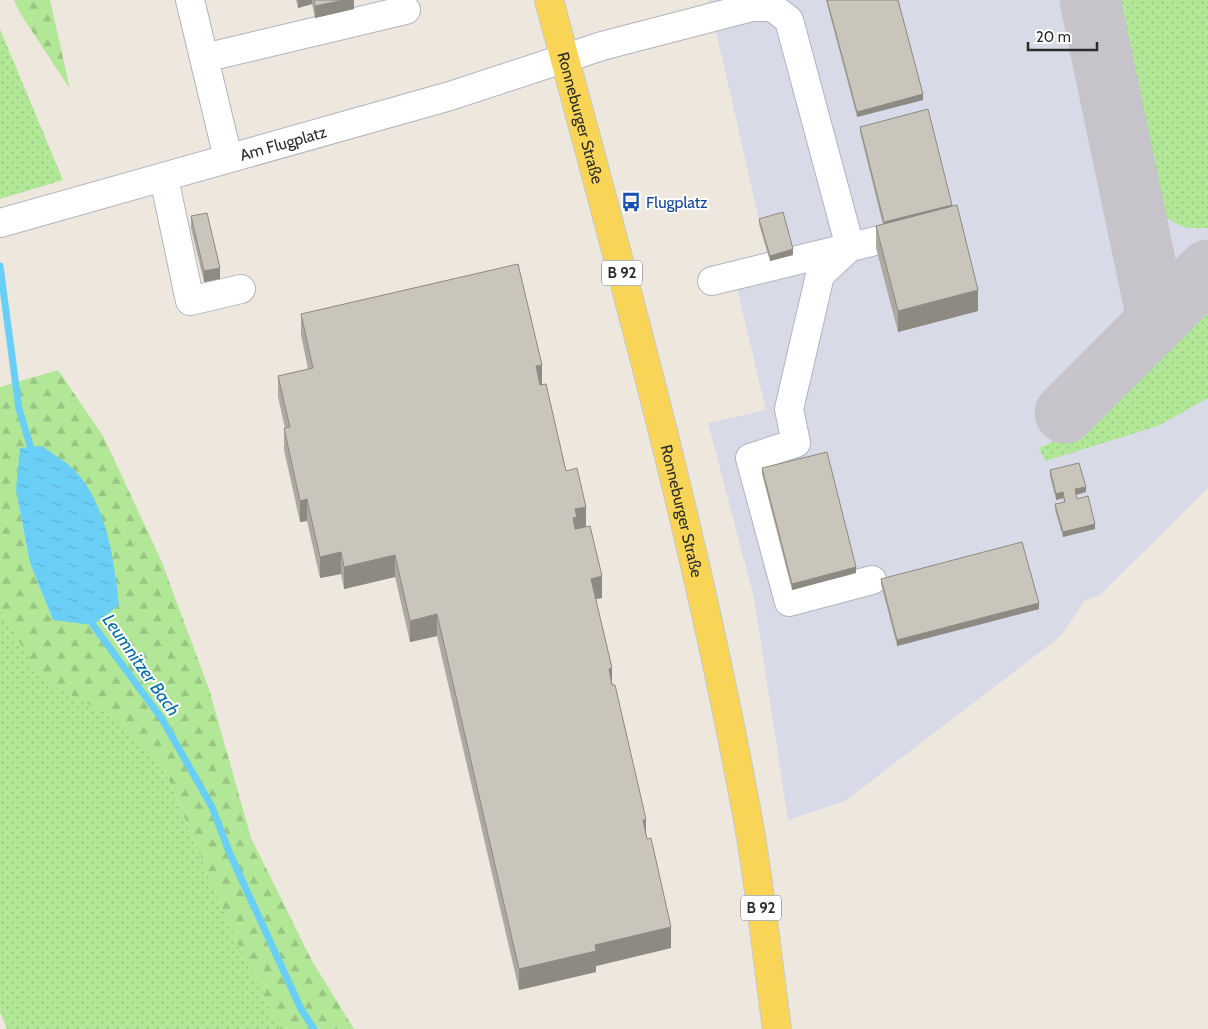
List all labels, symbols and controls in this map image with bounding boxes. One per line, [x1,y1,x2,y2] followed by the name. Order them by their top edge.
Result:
[1028,20,1097,52] scale bar
[1036,28,1071,46] text: 20 m
[554,50,608,186] street label: Ronneburger Straße
[237,122,329,164] street label: Am Flugplatz
[620,191,642,213] bus stop icon: Flugplatz
[646,193,708,212] place label: Flugplatz
[602,260,642,286] road number: B 92
[657,443,707,579] street label: Ronneburger Straße
[98,610,184,720] water label: Leumnitzer Bach
[741,896,781,920] road number: B 92

